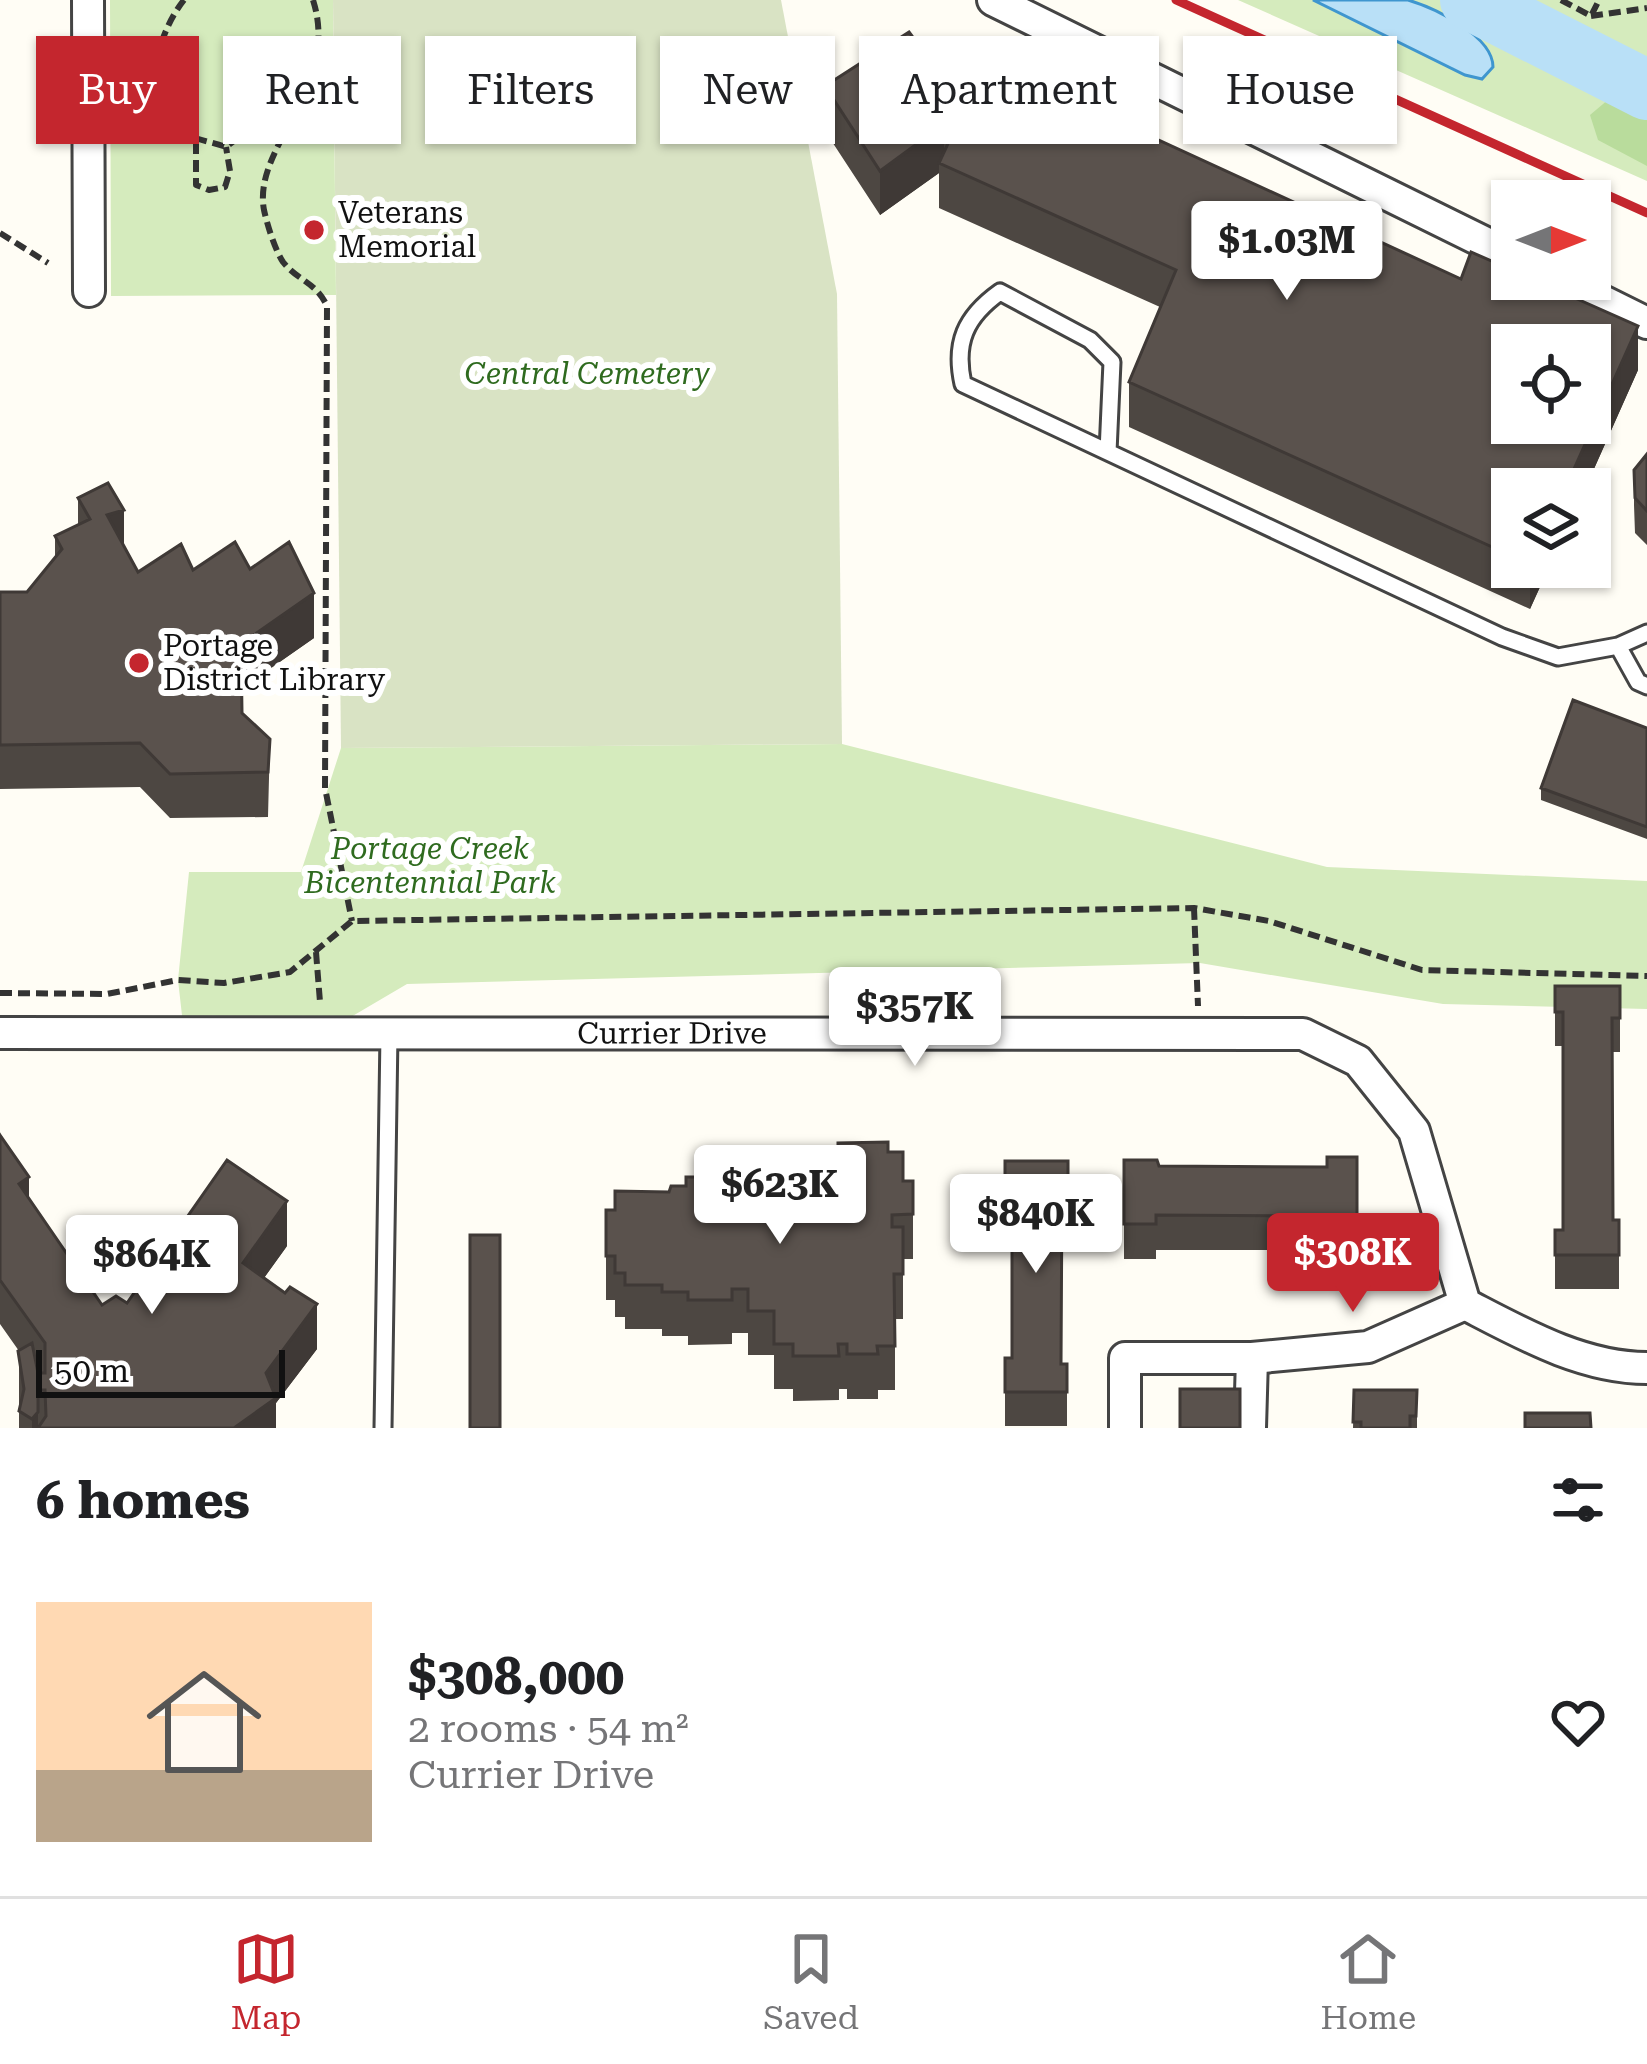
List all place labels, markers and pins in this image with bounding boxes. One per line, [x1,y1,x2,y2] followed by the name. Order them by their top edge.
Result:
[338,195,476,264] place label: Veterans Memorial
[1189,201,1385,303] pin: $1.03M
[301,217,327,243] marker: Veterans Memorial
[163,628,386,697] place label: Portage District Library
[126,650,152,676] marker: Portage District Library
[831,967,999,1069] pin: $357K
[696,1145,864,1247] pin: $623K
[952,1174,1120,1276] pin: $840K
[1269,1213,1437,1315] pin: $308K
[68,1215,236,1317] pin: $864K

